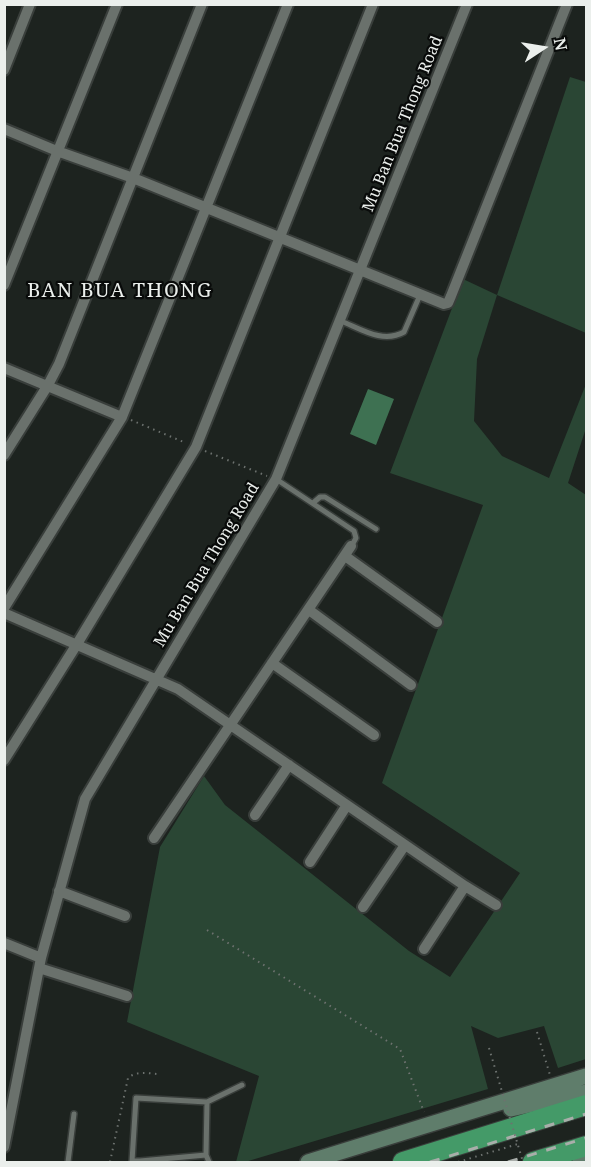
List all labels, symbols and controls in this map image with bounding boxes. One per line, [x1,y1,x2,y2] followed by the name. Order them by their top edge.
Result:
[513,18,573,78] north arrow
[359,33,447,215] street label: Mu Ban Bua Thong Road
[549,36,573,53] text: N
[27,279,213,303] district label: BAN BUA THONG
[150,480,264,650] street label: Mu Ban Bua Thong Road

